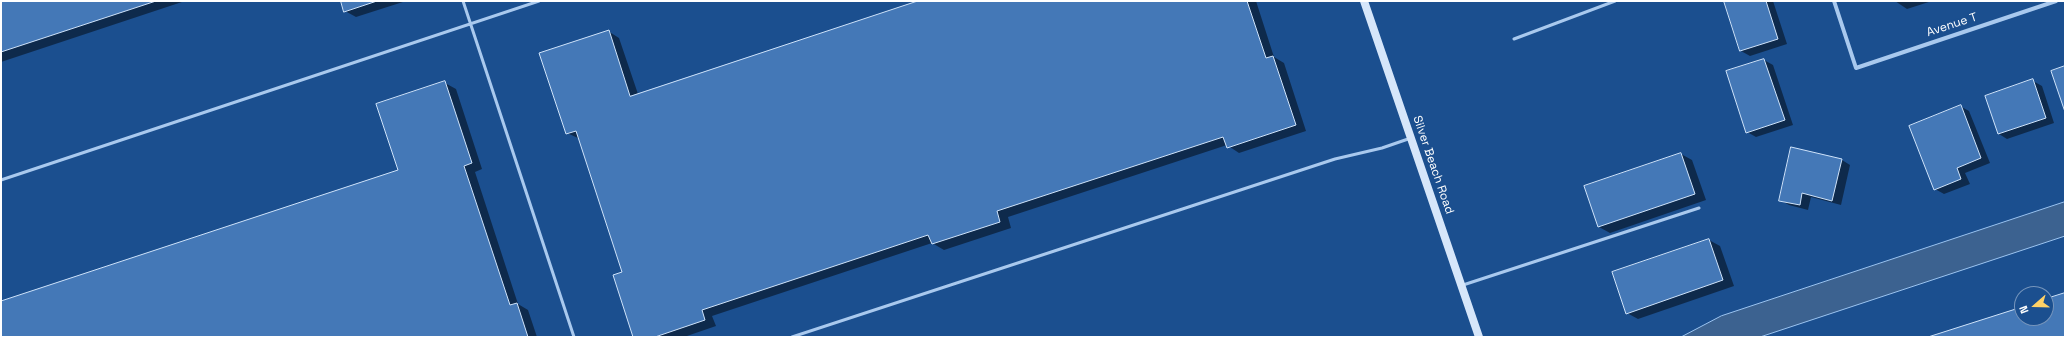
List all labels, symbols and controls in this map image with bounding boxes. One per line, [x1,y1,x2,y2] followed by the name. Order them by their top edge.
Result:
[1925,10,1979,40] street label: Avenue T
[1409,114,1457,216] street label: Silver Beach Road
[2014,286,2054,326] north arrow
[2016,304,2032,316] text: N

